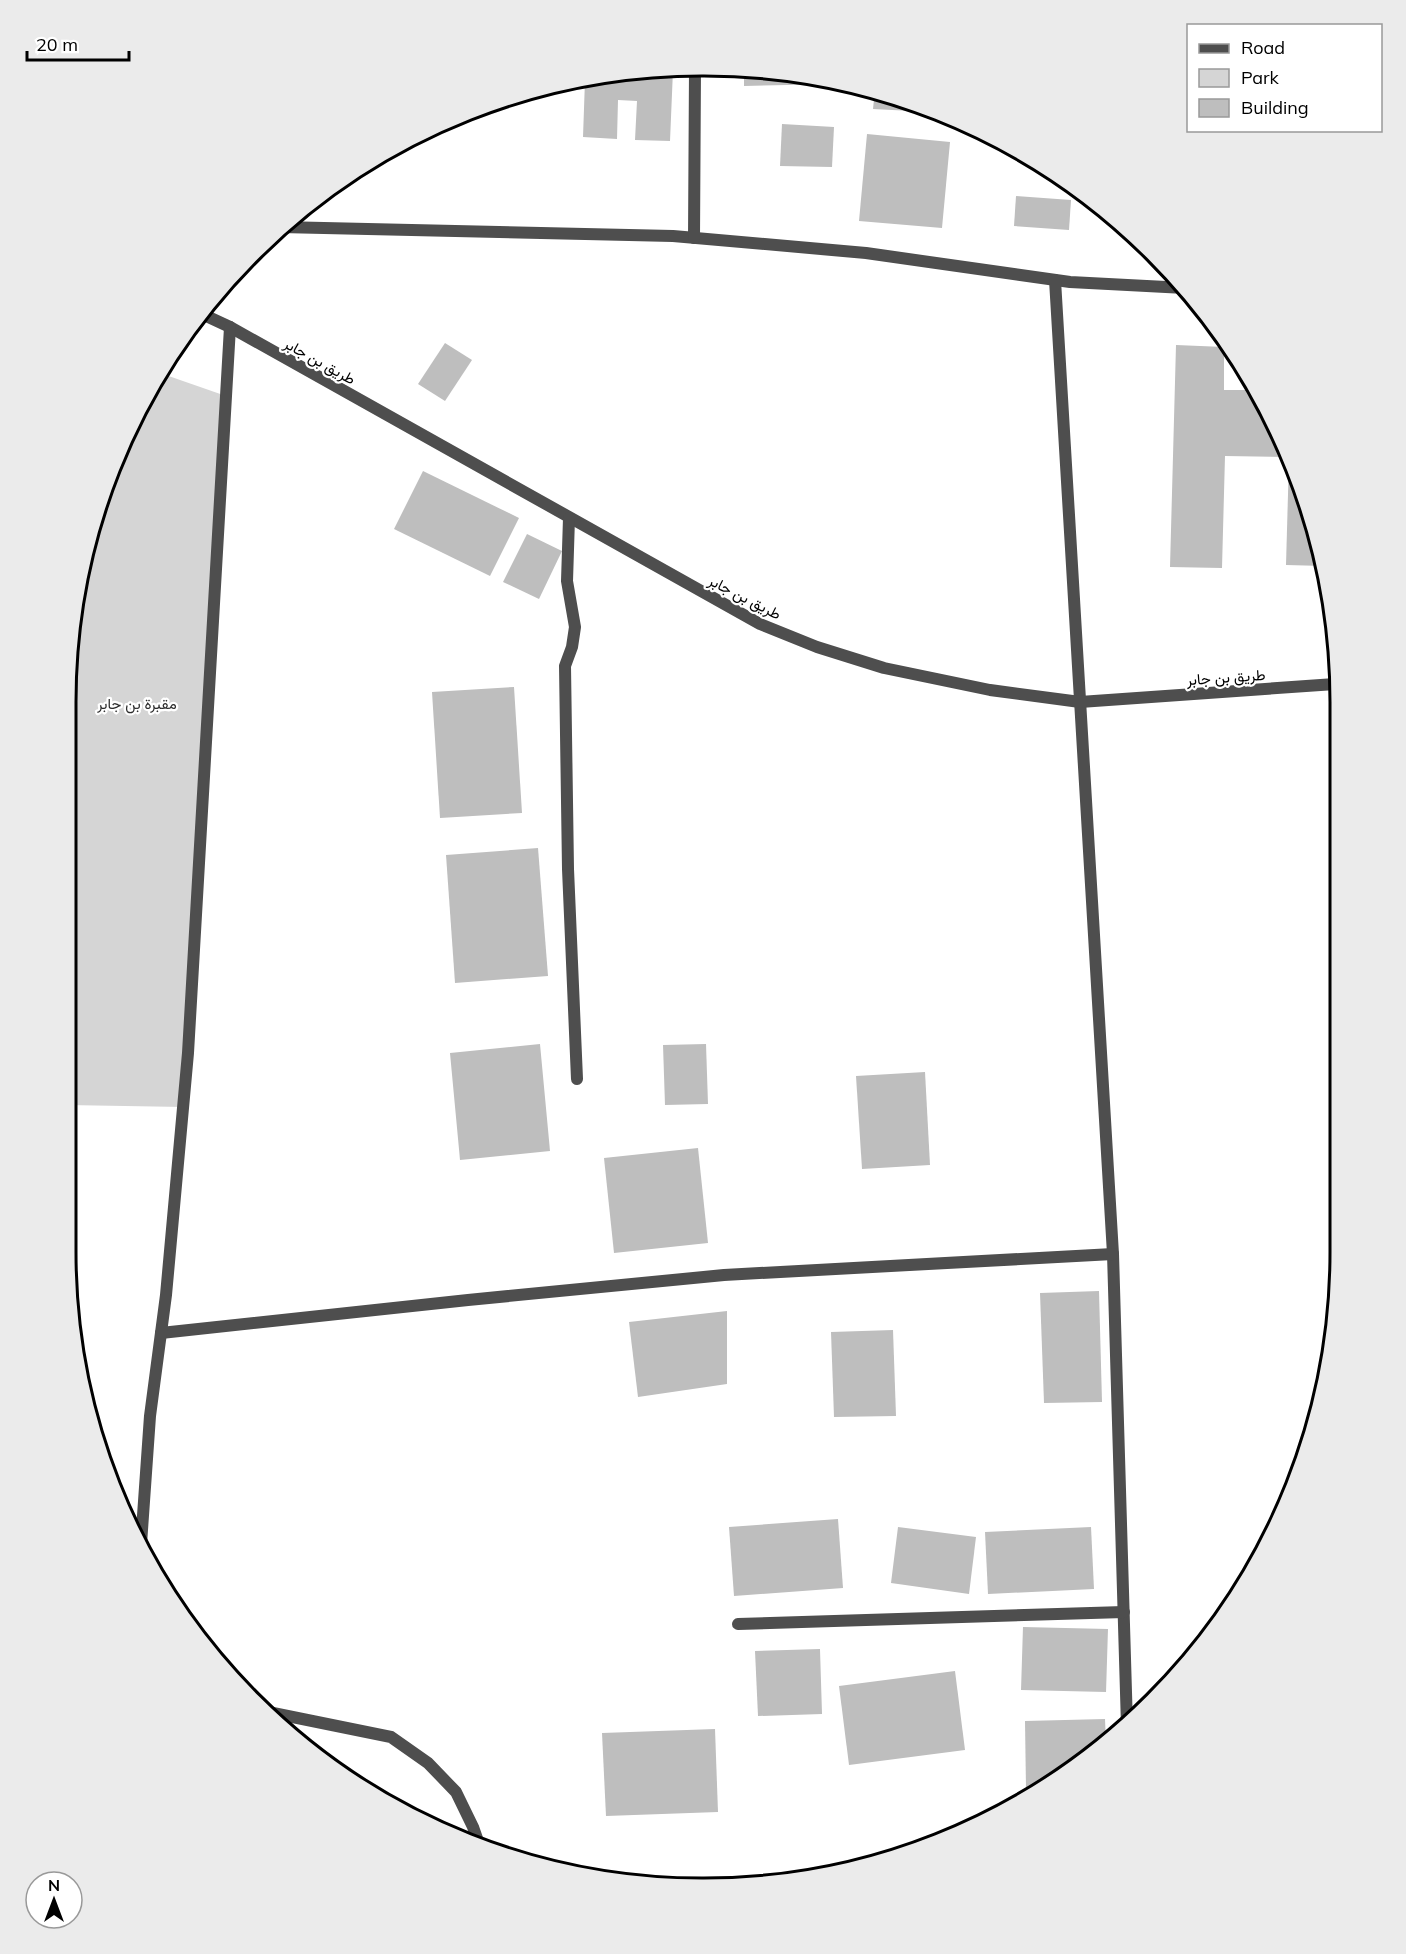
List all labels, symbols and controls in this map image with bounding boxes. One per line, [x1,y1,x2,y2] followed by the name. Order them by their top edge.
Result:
[27,24,129,62] scale bar
[1187,24,1382,132] legend
[36,33,78,56] text: 20 m
[1241,36,1285,59] text: Road
[1241,66,1280,89] text: Park
[1241,96,1309,119] text: Building
[279,333,359,389] street label: طريق بن جابر
[704,570,785,624] street label: طريق بن جابر
[1185,665,1266,690] street label: طريق بن جابر
[96,694,177,714] park label: مقبرة بن جابر
[24,1870,84,1930] north arrow
[48,1875,60,1895] text: N

